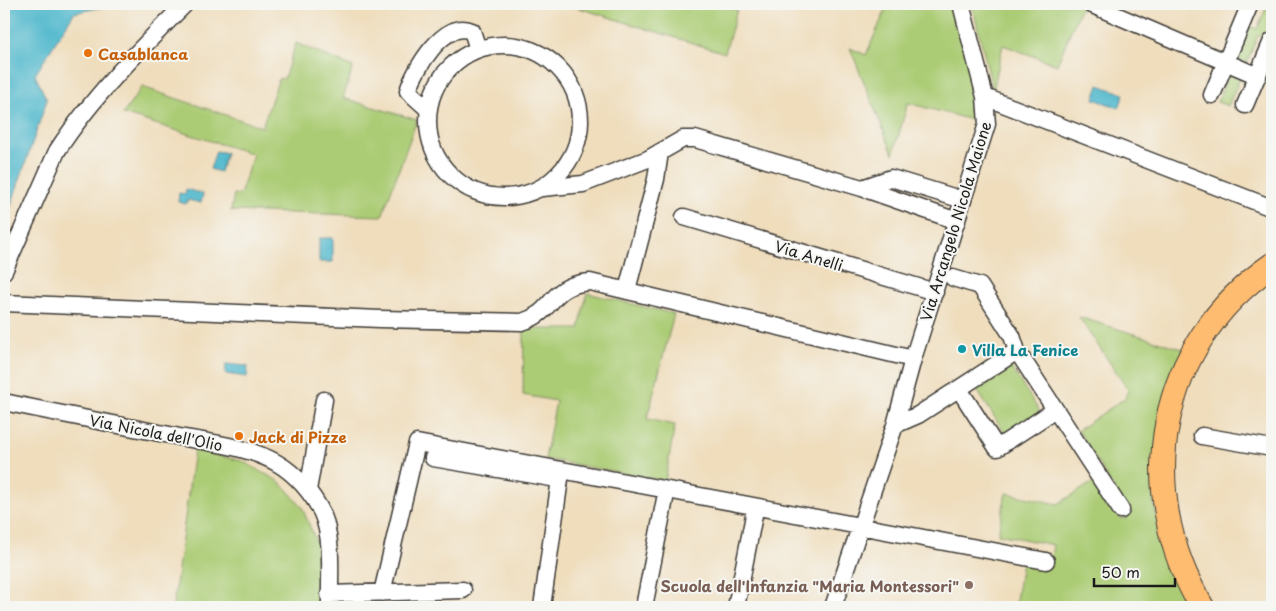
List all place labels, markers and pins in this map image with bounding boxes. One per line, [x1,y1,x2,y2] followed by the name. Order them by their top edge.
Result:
[98,42,188,65] place label: Casablanca
[82,47,94,59] marker: Casablanca
[972,338,1079,361] place label: Villa La Fenice
[956,343,968,355] marker: Villa La Fenice
[249,425,347,448] place label: Jack di Pizze
[233,430,245,442] marker: Jack di Pizze
[661,574,959,597] place label: Scuola dell'Infanzia "Maria Montessori"
[963,579,975,591] marker: Scuola dell'Infanzia "Maria Montessori"

